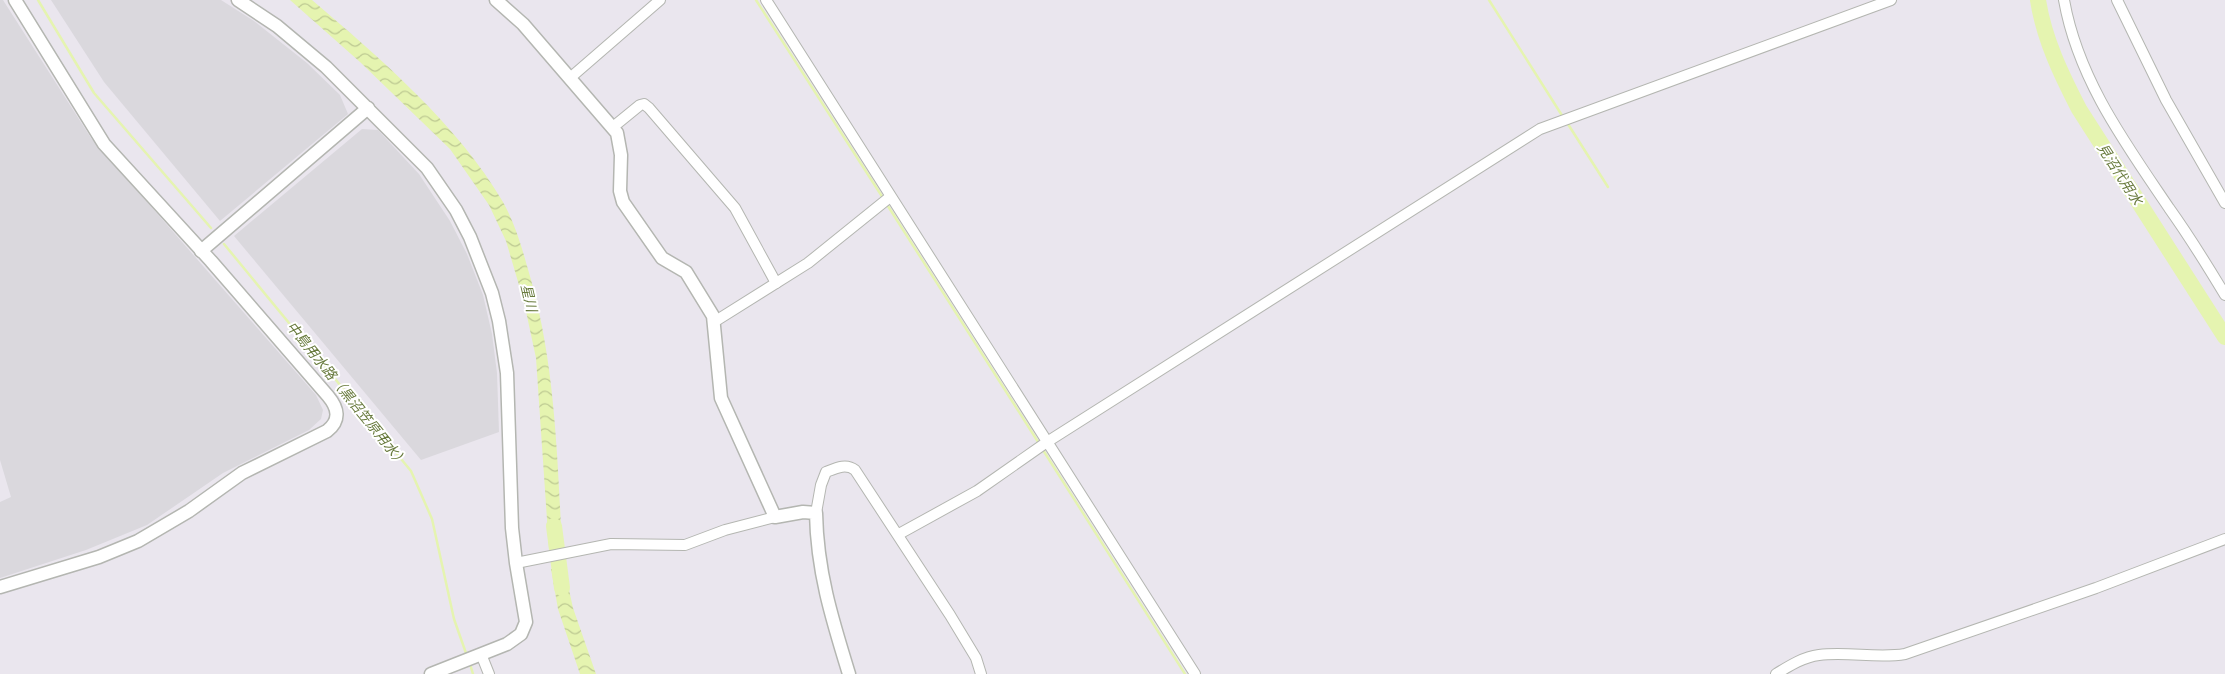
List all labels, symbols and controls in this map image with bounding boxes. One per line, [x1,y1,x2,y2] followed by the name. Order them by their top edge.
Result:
[2093,140,2147,210] water label: 見沼代用水
[517,283,540,316] water label: 星川
[283,318,410,470] water label: 中島用水路（黒沼笠原用水）

